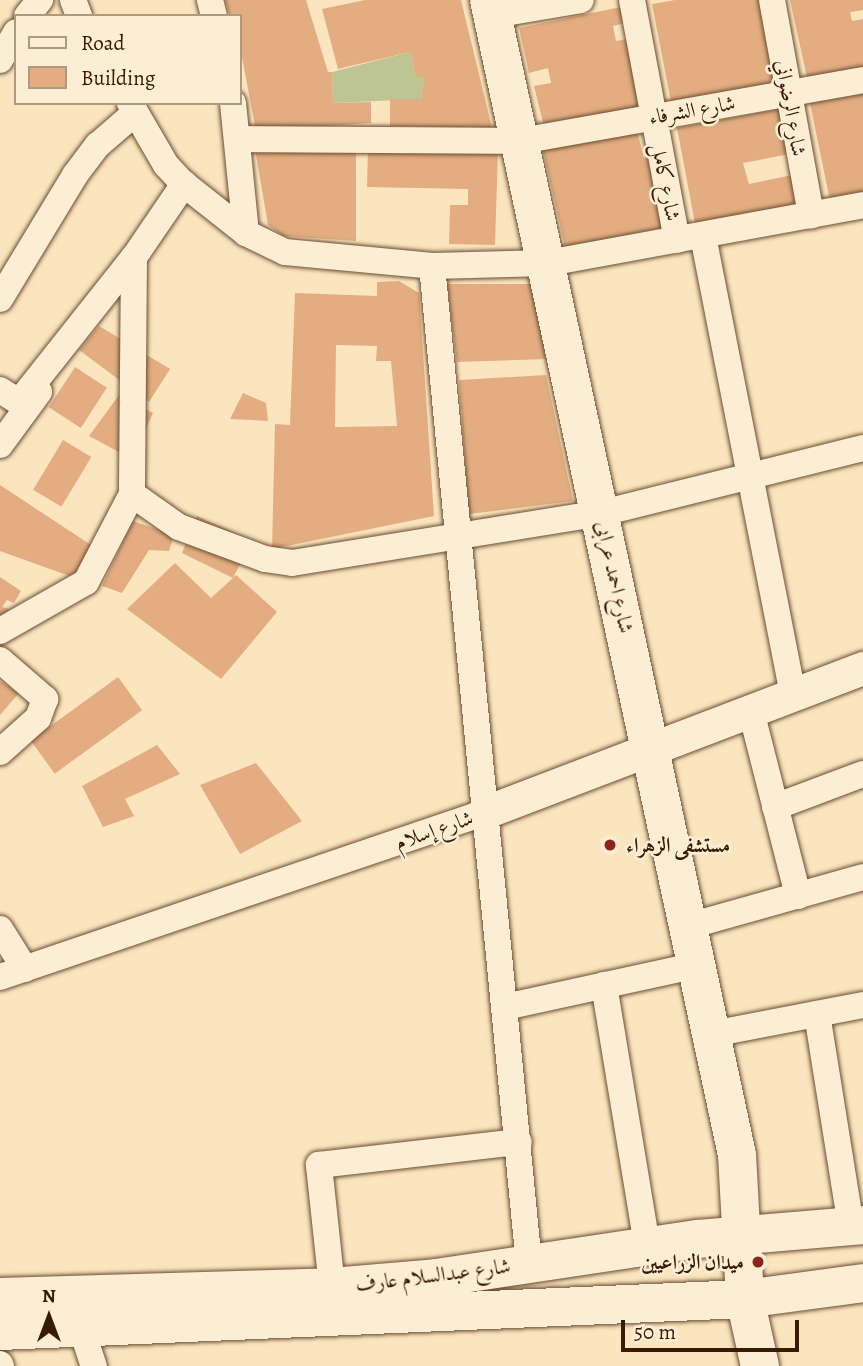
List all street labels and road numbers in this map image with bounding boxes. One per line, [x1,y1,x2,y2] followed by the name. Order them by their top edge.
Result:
[770,58,812,158] street label: شارع الرضواني
[647,90,737,130] street label: شارع الشرفاء
[646,141,686,223] street label: شارع كامل
[591,518,639,636] street label: شارع احمد عرابى
[392,805,476,855] street label: شارع إسلام
[354,1253,512,1297] street label: شارع عبدالسلام عارف

